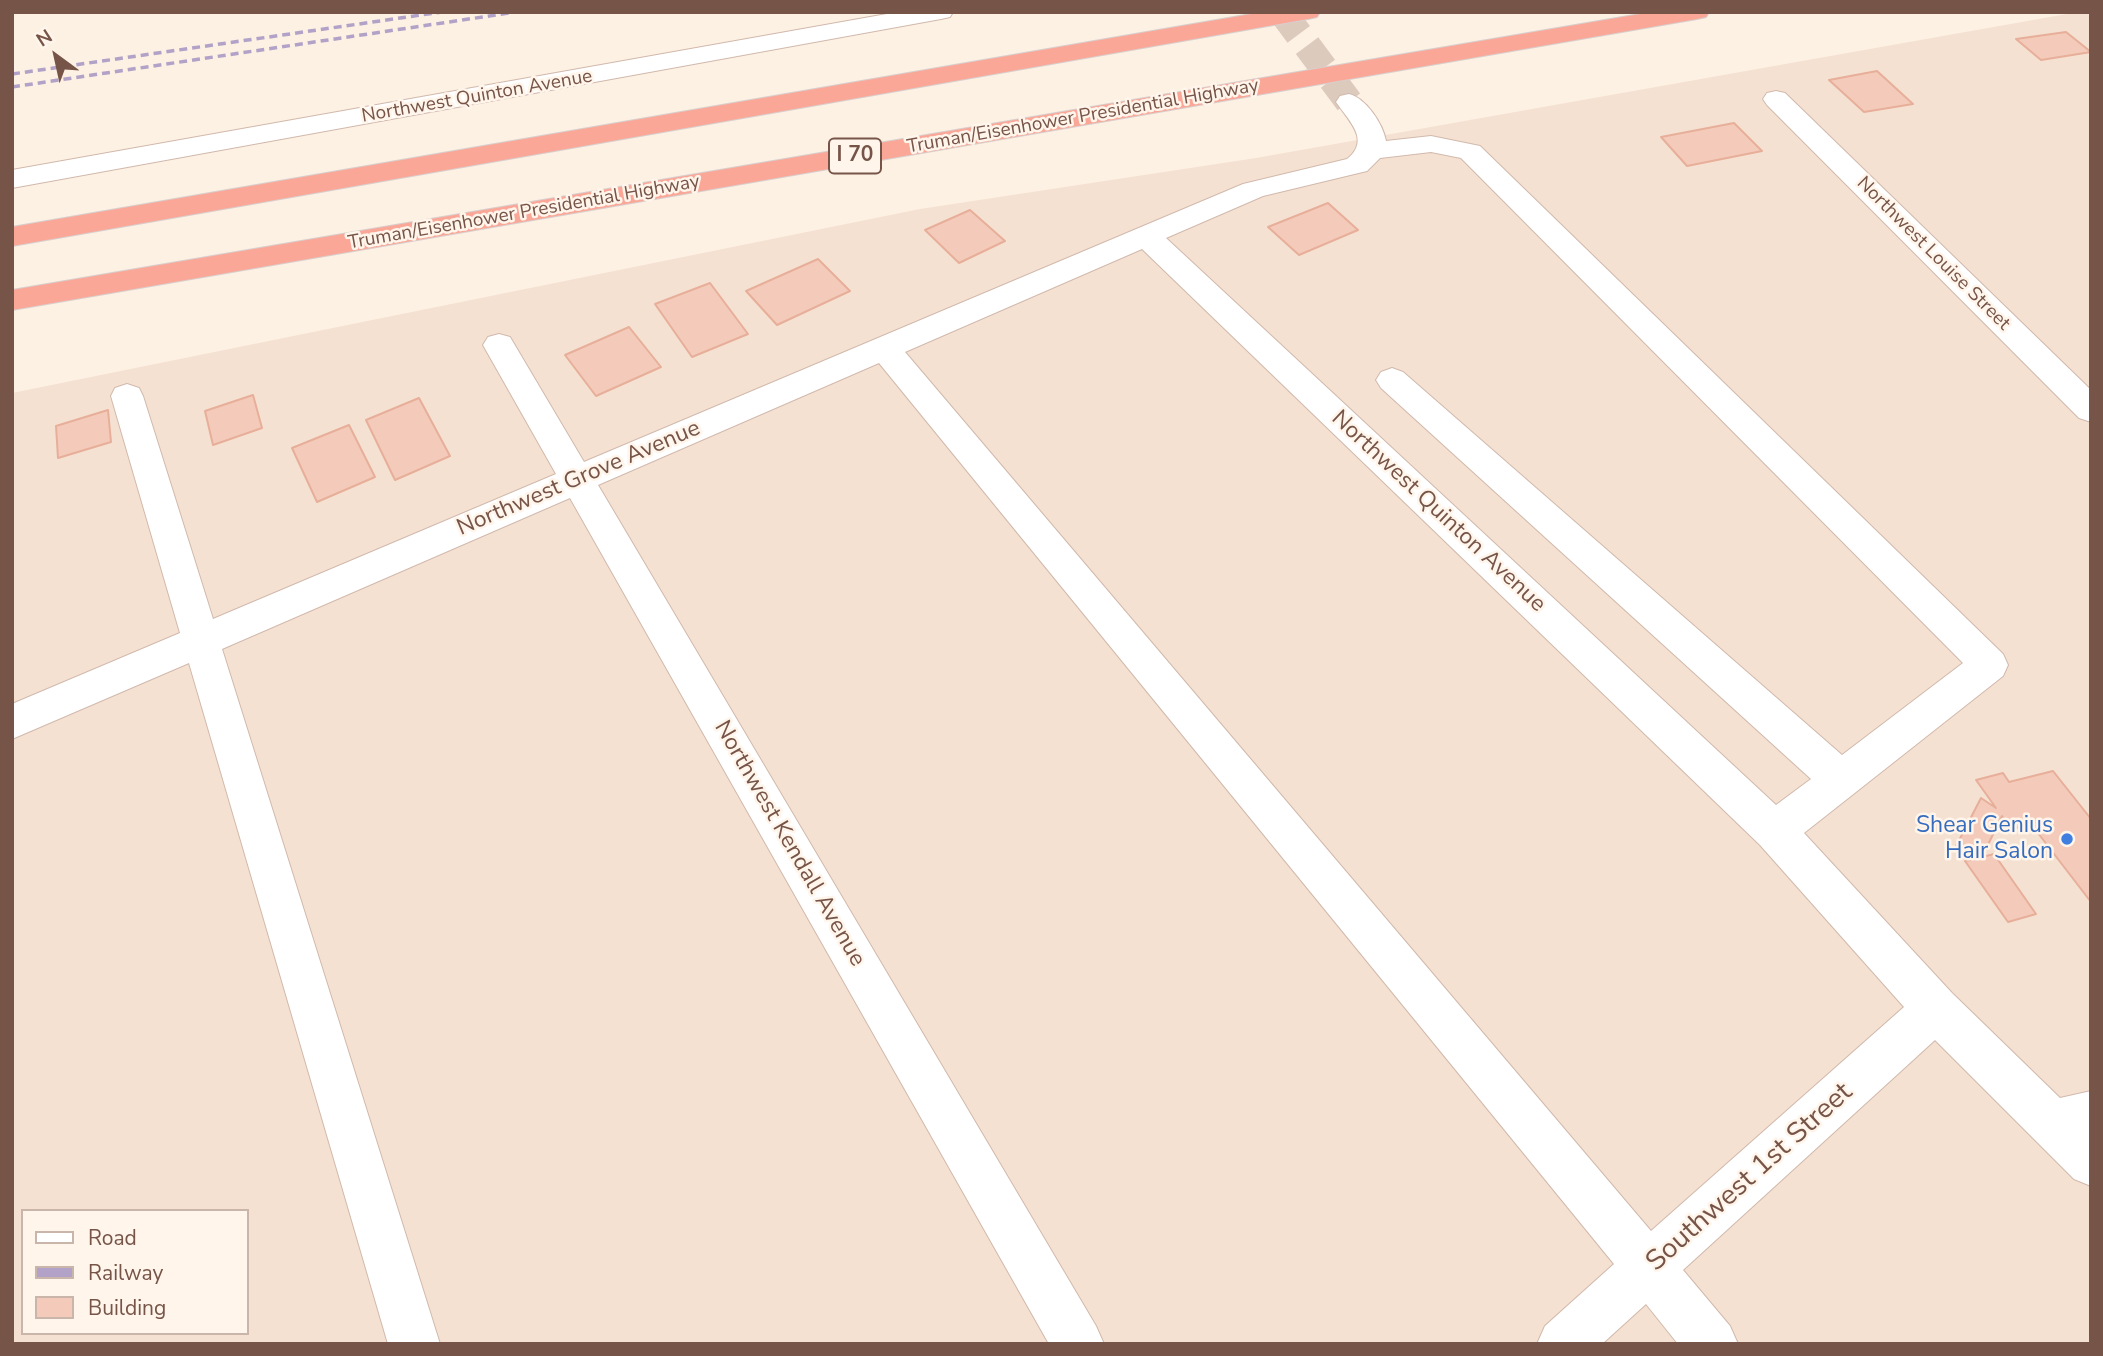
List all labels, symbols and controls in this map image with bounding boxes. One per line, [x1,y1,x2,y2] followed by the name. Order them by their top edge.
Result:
[21,21,91,91] north arrow
[32,24,58,53] text: N
[360,65,594,129] street label: Northwest Quinton Avenue
[906,75,1260,159] street label: Truman/Eisenhower Presidential Highway
[829,138,881,174] road number: I 70
[347,171,701,255] street label: Truman/Eisenhower Presidential Highway
[1852,173,2014,335] street label: Northwest Louise Street
[1325,405,1551,619] street label: Northwest Quinton Avenue
[453,415,705,543] street label: Northwest Grove Avenue
[707,716,871,972] street label: Northwest Kendall Avenue
[1916,812,2053,866] place label: Shear Genius Hair Salon
[2059,831,2075,847] marker: Shear Genius Hair Salon
[1640,1076,1860,1280] street label: Southwest 1st Street
[21,1209,248,1335] legend
[88,1224,137,1252] text: Road
[88,1259,163,1287] text: Railway
[88,1294,166,1322] text: Building

